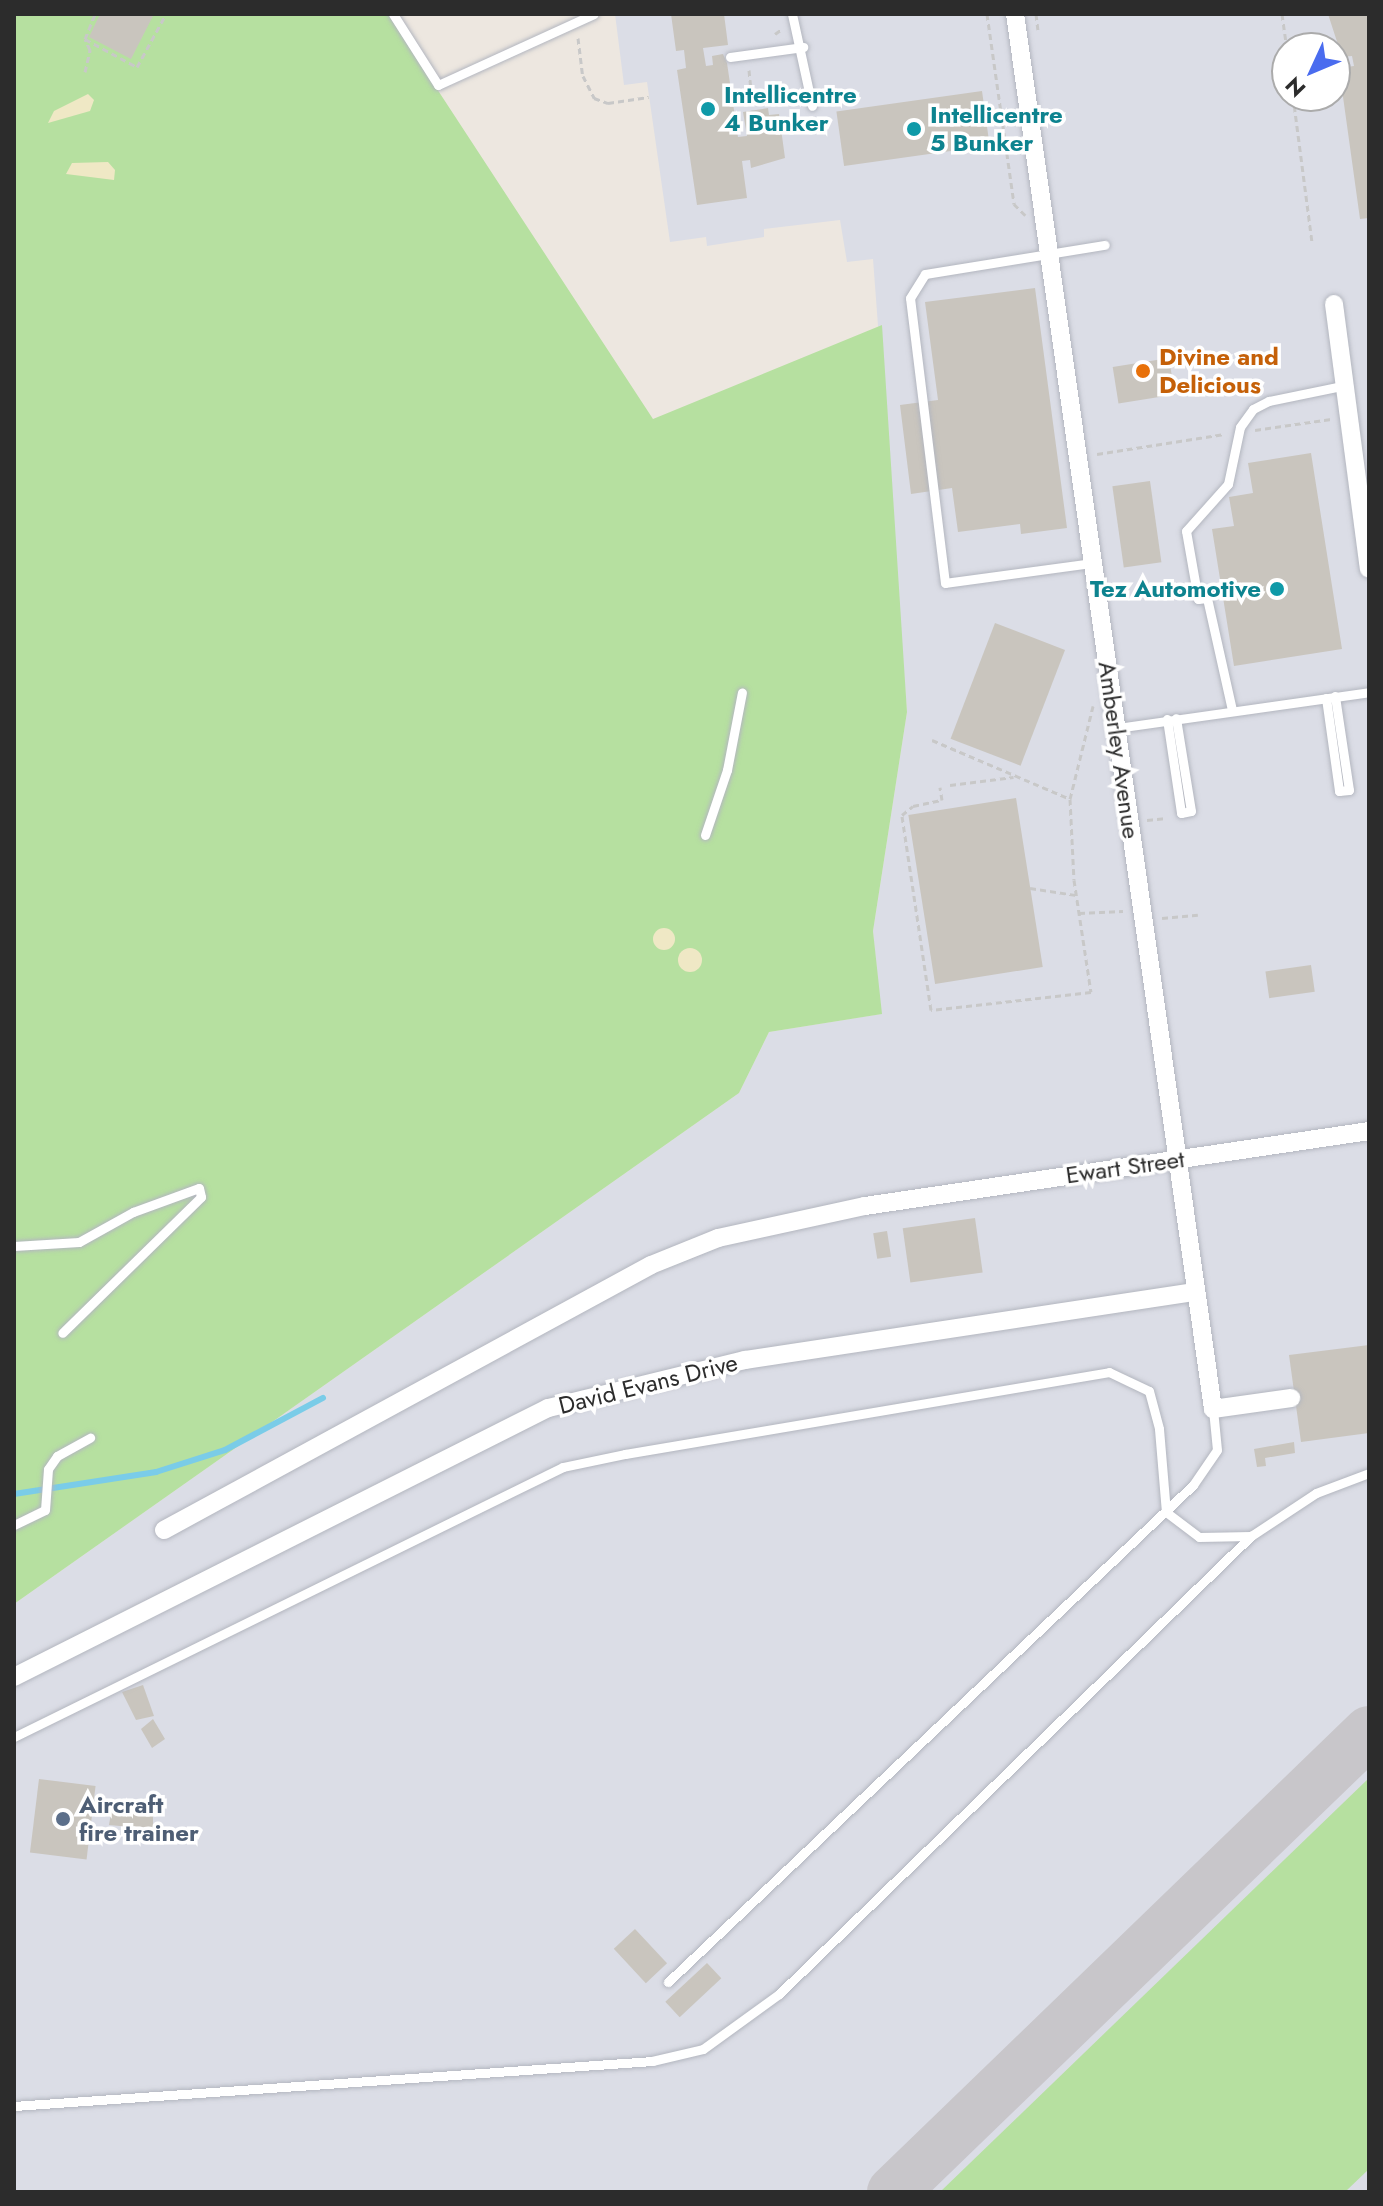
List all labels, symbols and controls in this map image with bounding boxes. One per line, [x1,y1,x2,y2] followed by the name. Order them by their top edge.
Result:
[1271,32,1351,112] north arrow
[1278,70,1313,105] text: N
[724,81,857,137] place label: Intellicentre 4 Bunker
[699,100,717,118] marker: Intellicentre 4 Bunker
[930,101,1063,157] place label: Intellicentre 5 Bunker
[905,120,923,138] marker: Intellicentre 5 Bunker
[1159,343,1279,399] place label: Divine and Delicious
[1134,362,1152,380] marker: Divine and Delicious
[1090,575,1261,603] place label: Tez Automotive
[1268,580,1286,598] marker: Tez Automotive
[1092,659,1146,841] street label: Amberley Avenue
[1064,1144,1186,1190] street label: Ewart Street
[555,1348,741,1420] street label: David Evans Drive
[79,1791,199,1847] place label: Aircraft fire trainer
[54,1810,72,1828] marker: Aircraft fire trainer

